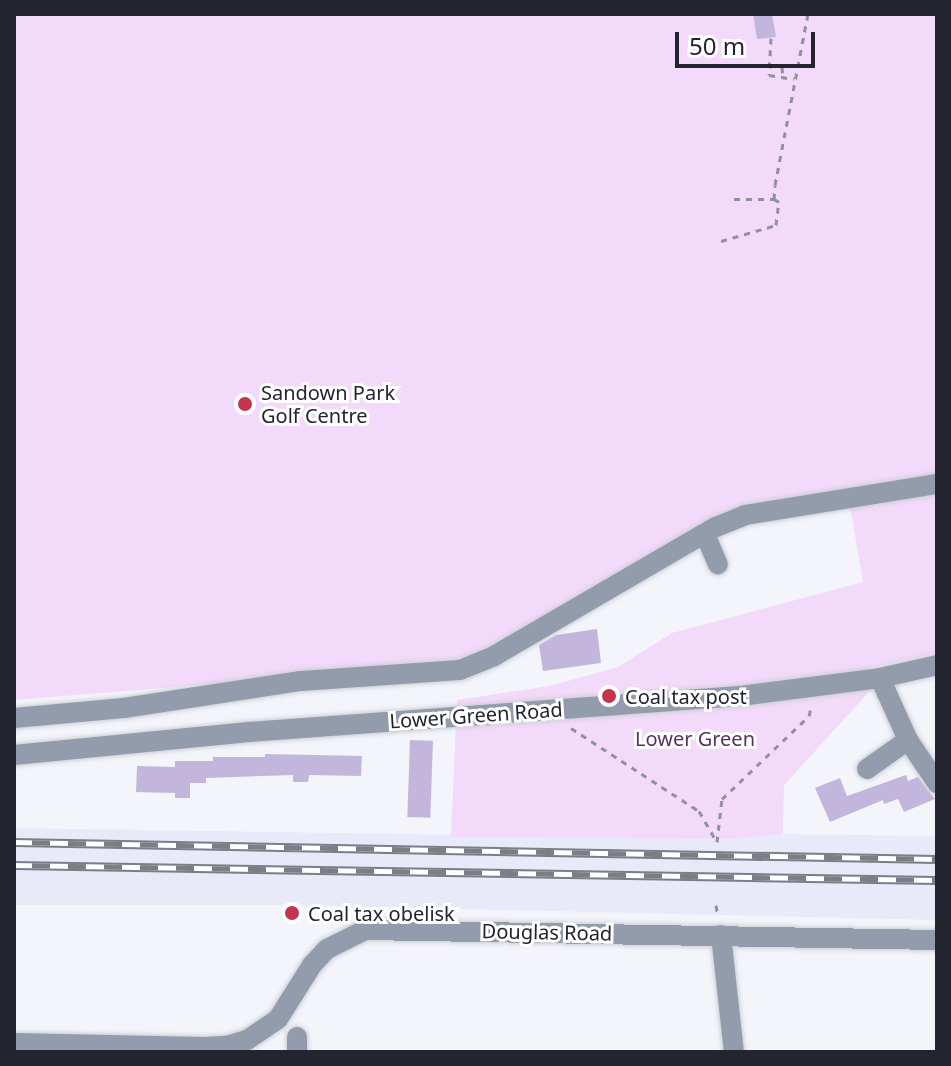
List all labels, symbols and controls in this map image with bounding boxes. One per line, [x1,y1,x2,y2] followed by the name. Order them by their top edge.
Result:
[679,16,819,66] scale bar
[689,29,745,62] text: 50 m
[261,380,395,427] place label: Sandown Park Golf Centre
[236,395,254,413] marker: Sandown Park Golf Centre
[625,684,747,708] place label: Coal tax post
[600,687,618,705] marker: Coal tax post
[389,697,563,733] street label: Lower Green Road
[635,726,755,750] park label: Lower Green
[308,901,455,925] place label: Coal tax obelisk
[283,904,301,922] marker: Coal tax obelisk
[482,919,612,945] street label: Douglas Road

